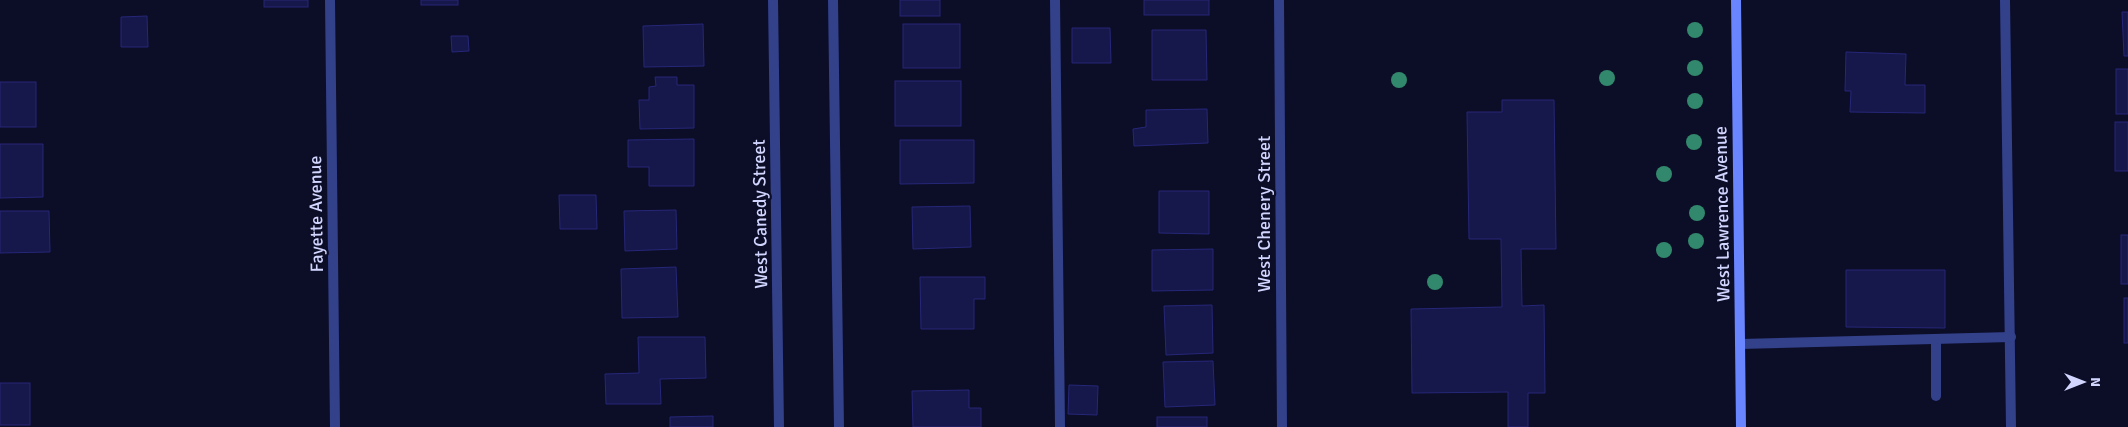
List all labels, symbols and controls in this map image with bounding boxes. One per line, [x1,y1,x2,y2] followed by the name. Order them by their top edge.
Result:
[1709,126,1735,302] street label: West Lawrence Avenue
[1253,136,1275,292] street label: West Chenery Street
[748,139,772,289] street label: West Canedy Street
[304,156,328,272] street label: Fayette Avenue
[2058,357,2108,407] north arrow
[2087,377,2104,387] text: N

